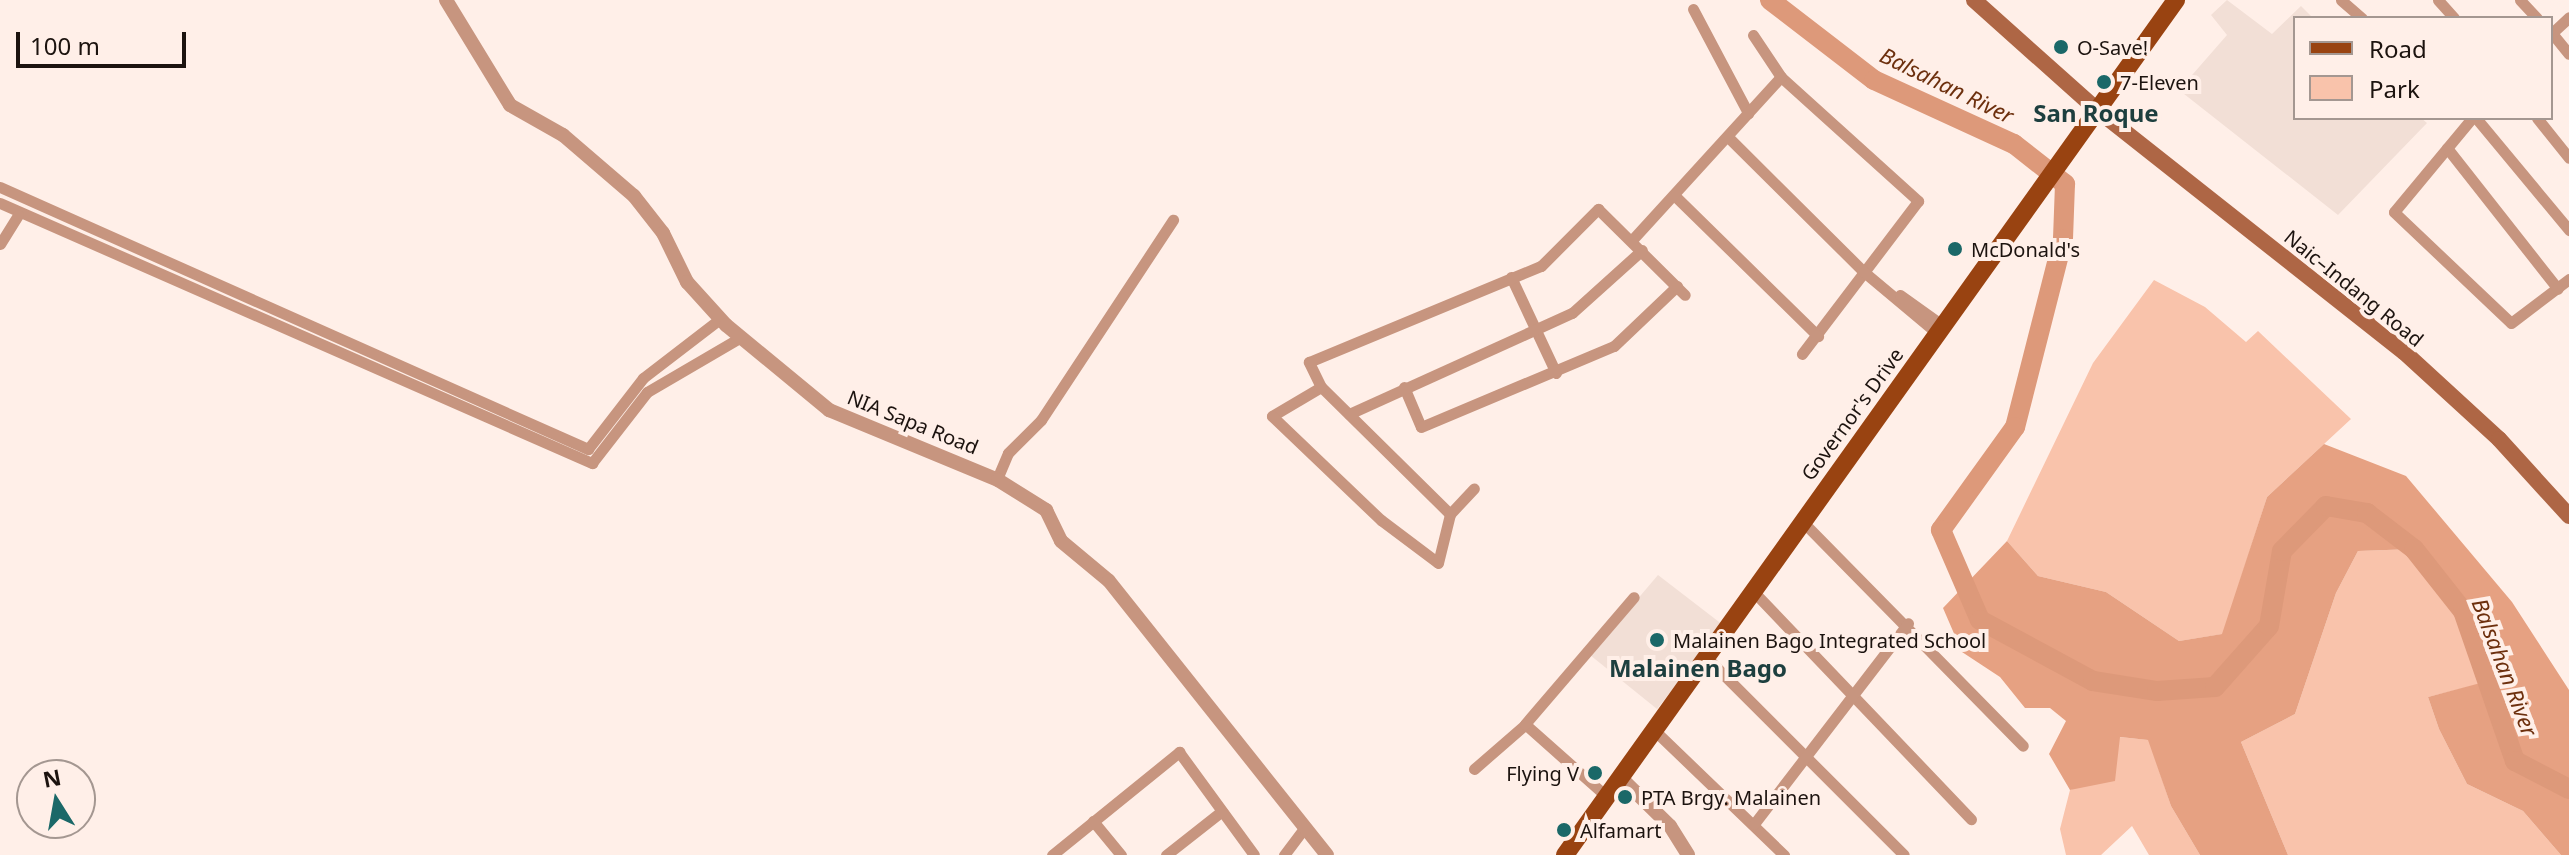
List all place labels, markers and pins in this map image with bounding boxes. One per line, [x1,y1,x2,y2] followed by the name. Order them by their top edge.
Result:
[2077,35,2148,59] place label: O-Save!
[2052,38,2070,56] marker: O-Save!
[2120,70,2199,94] place label: 7-Eleven
[2095,73,2113,91] marker: 7-Eleven
[1971,237,2080,261] place label: McDonald's
[1946,240,1964,258] marker: McDonald's
[1673,628,1986,652] place label: Malainen Bago Integrated School
[1648,631,1666,649] marker: Malainen Bago Integrated School
[1506,761,1579,785] place label: Flying V
[1586,764,1604,782] marker: Flying V
[1641,785,1821,809] place label: PTA Brgy. Malainen
[1616,788,1634,806] marker: PTA Brgy. Malainen
[1580,818,1661,842] place label: Alfamart
[1555,821,1573,839] marker: Alfamart

